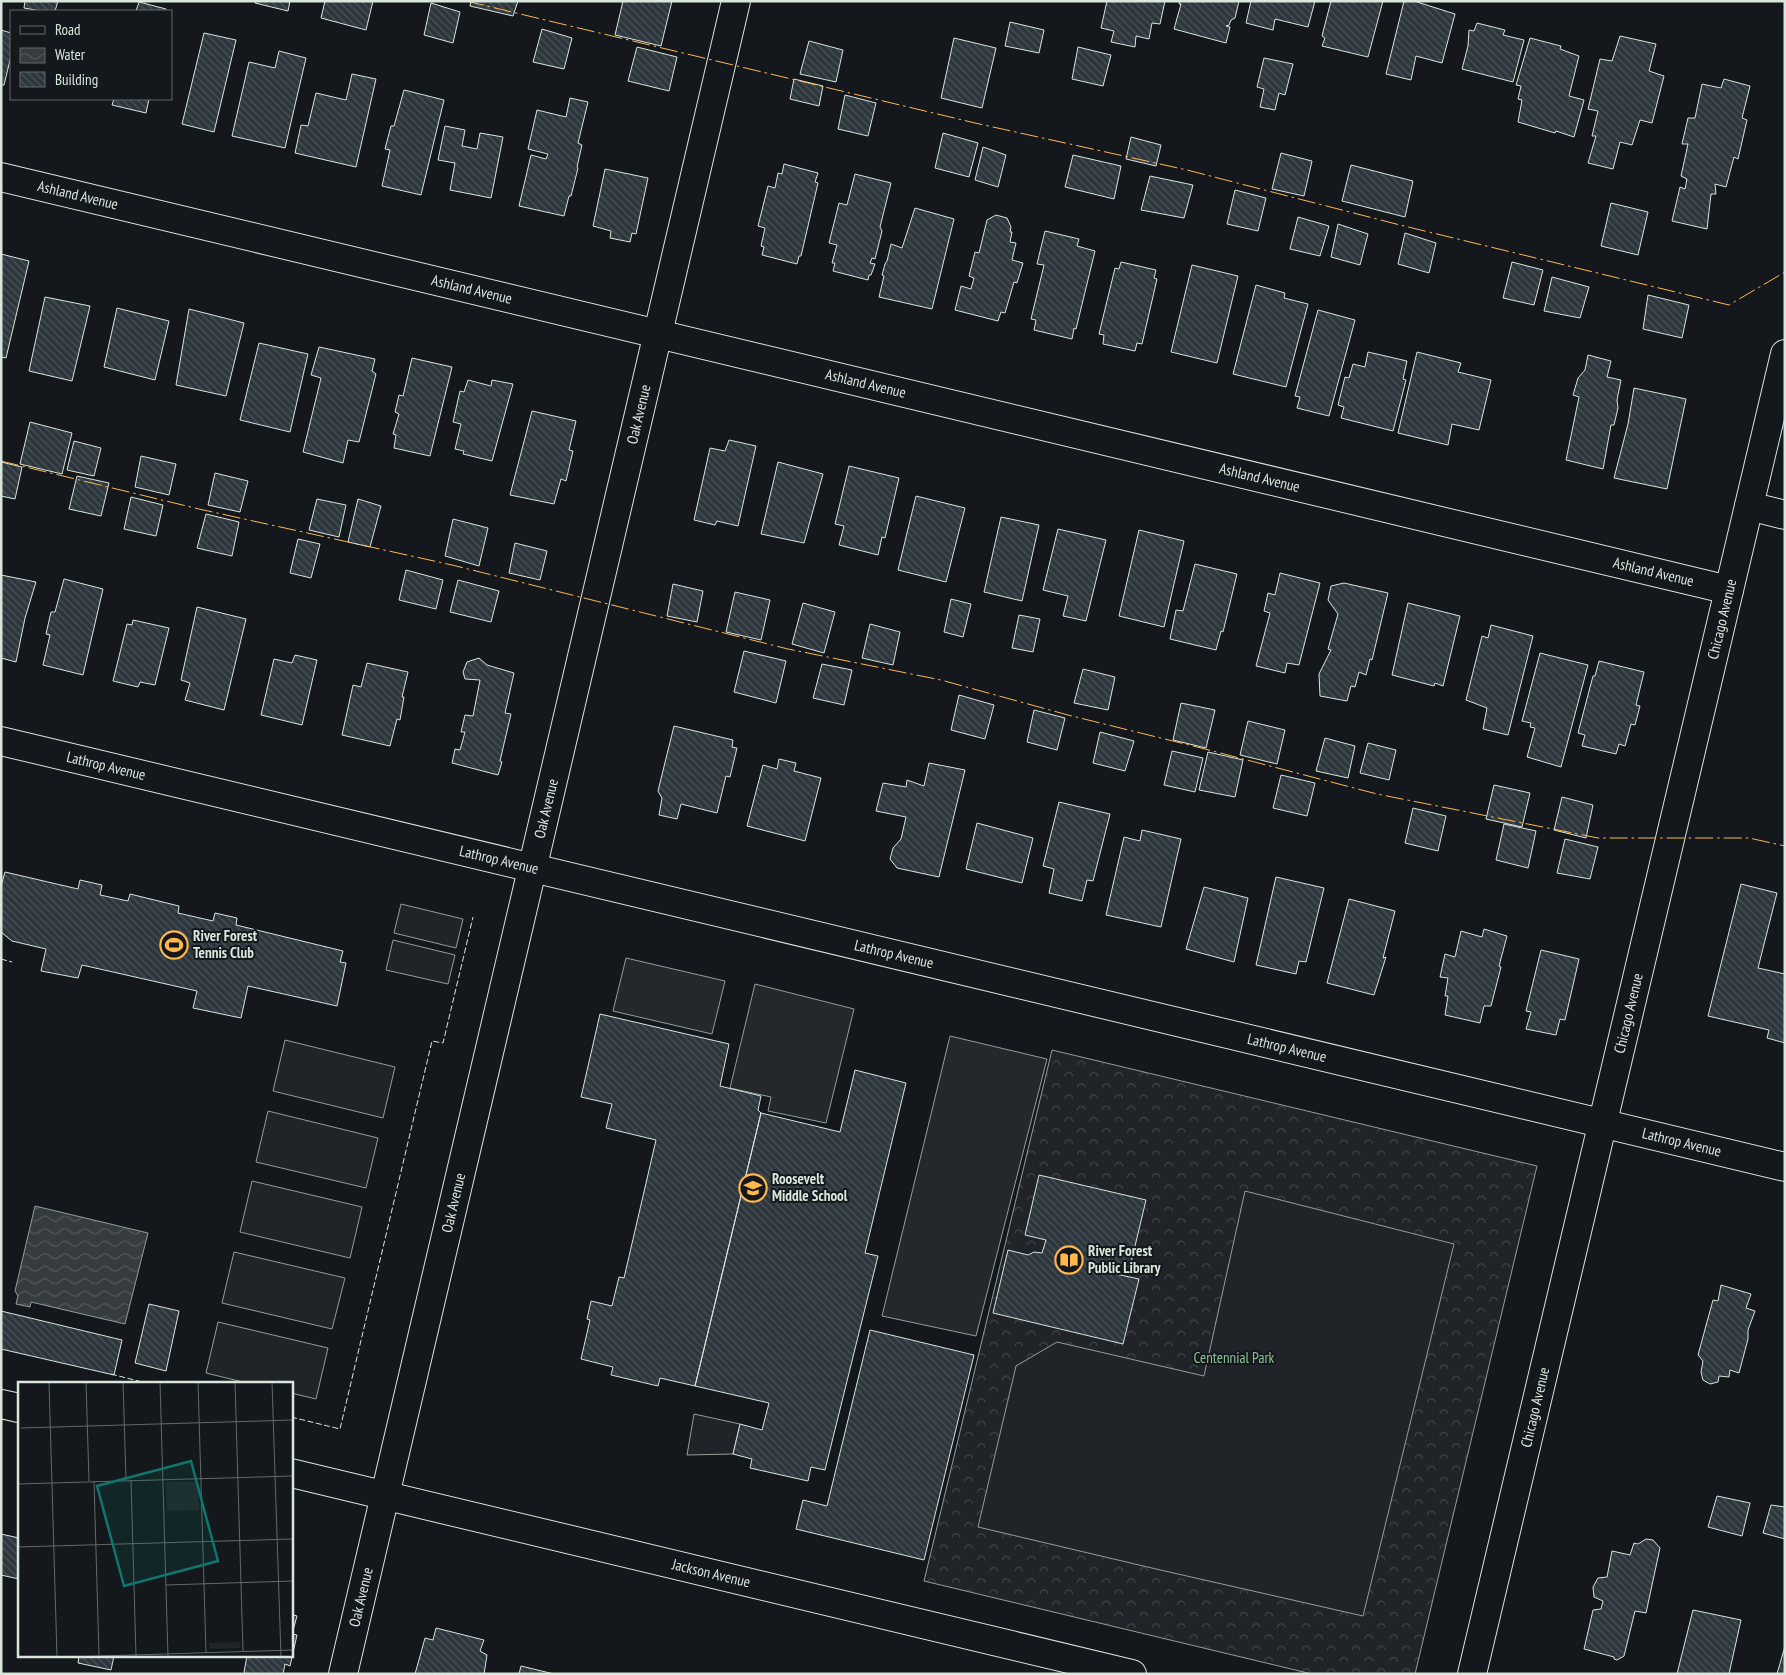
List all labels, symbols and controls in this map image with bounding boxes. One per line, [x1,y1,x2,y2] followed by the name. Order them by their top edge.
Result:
[10,10,172,100] legend
[55,20,81,39] text: Road
[55,45,86,64] text: Water
[55,70,98,89] text: Building
[36,176,120,214] street label: Ashland Avenue
[430,270,514,308] street label: Ashland Avenue
[824,364,908,402] street label: Ashland Avenue
[622,383,655,446] street label: Oak Avenue
[1218,459,1302,496] street label: Ashland Avenue
[1611,553,1696,590] street label: Ashland Avenue
[1703,577,1740,661] street label: Chicago Avenue
[65,747,148,784] street label: Lathrop Avenue
[530,777,562,840] street label: Oak Avenue
[458,841,541,878] street label: Lathrop Avenue
[193,926,258,962] place label: River Forest Tennis Club
[159,930,189,960] sports icon: River Forest Tennis Club
[853,935,935,972] street label: Lathrop Avenue
[1609,971,1647,1055] street label: Chicago Avenue
[1246,1029,1328,1066] street label: Lathrop Avenue
[1640,1123,1723,1160] street label: Lathrop Avenue
[772,1169,848,1205] place label: Roosevelt Middle School
[437,1171,469,1234] street label: Oak Avenue
[738,1173,768,1203] school or university icon: Roosevelt Middle School
[1088,1241,1162,1277] place label: River Forest Public Library
[1054,1245,1084,1275] library icon: River Forest Public Library
[1194,1348,1275,1367] park label: Centennial Park
[1516,1365,1553,1449] street label: Chicago Avenue
[18,1382,292,1658] inset map
[669,1554,752,1591] street label: Jackson Avenue
[344,1565,377,1629] street label: Oak Avenue

